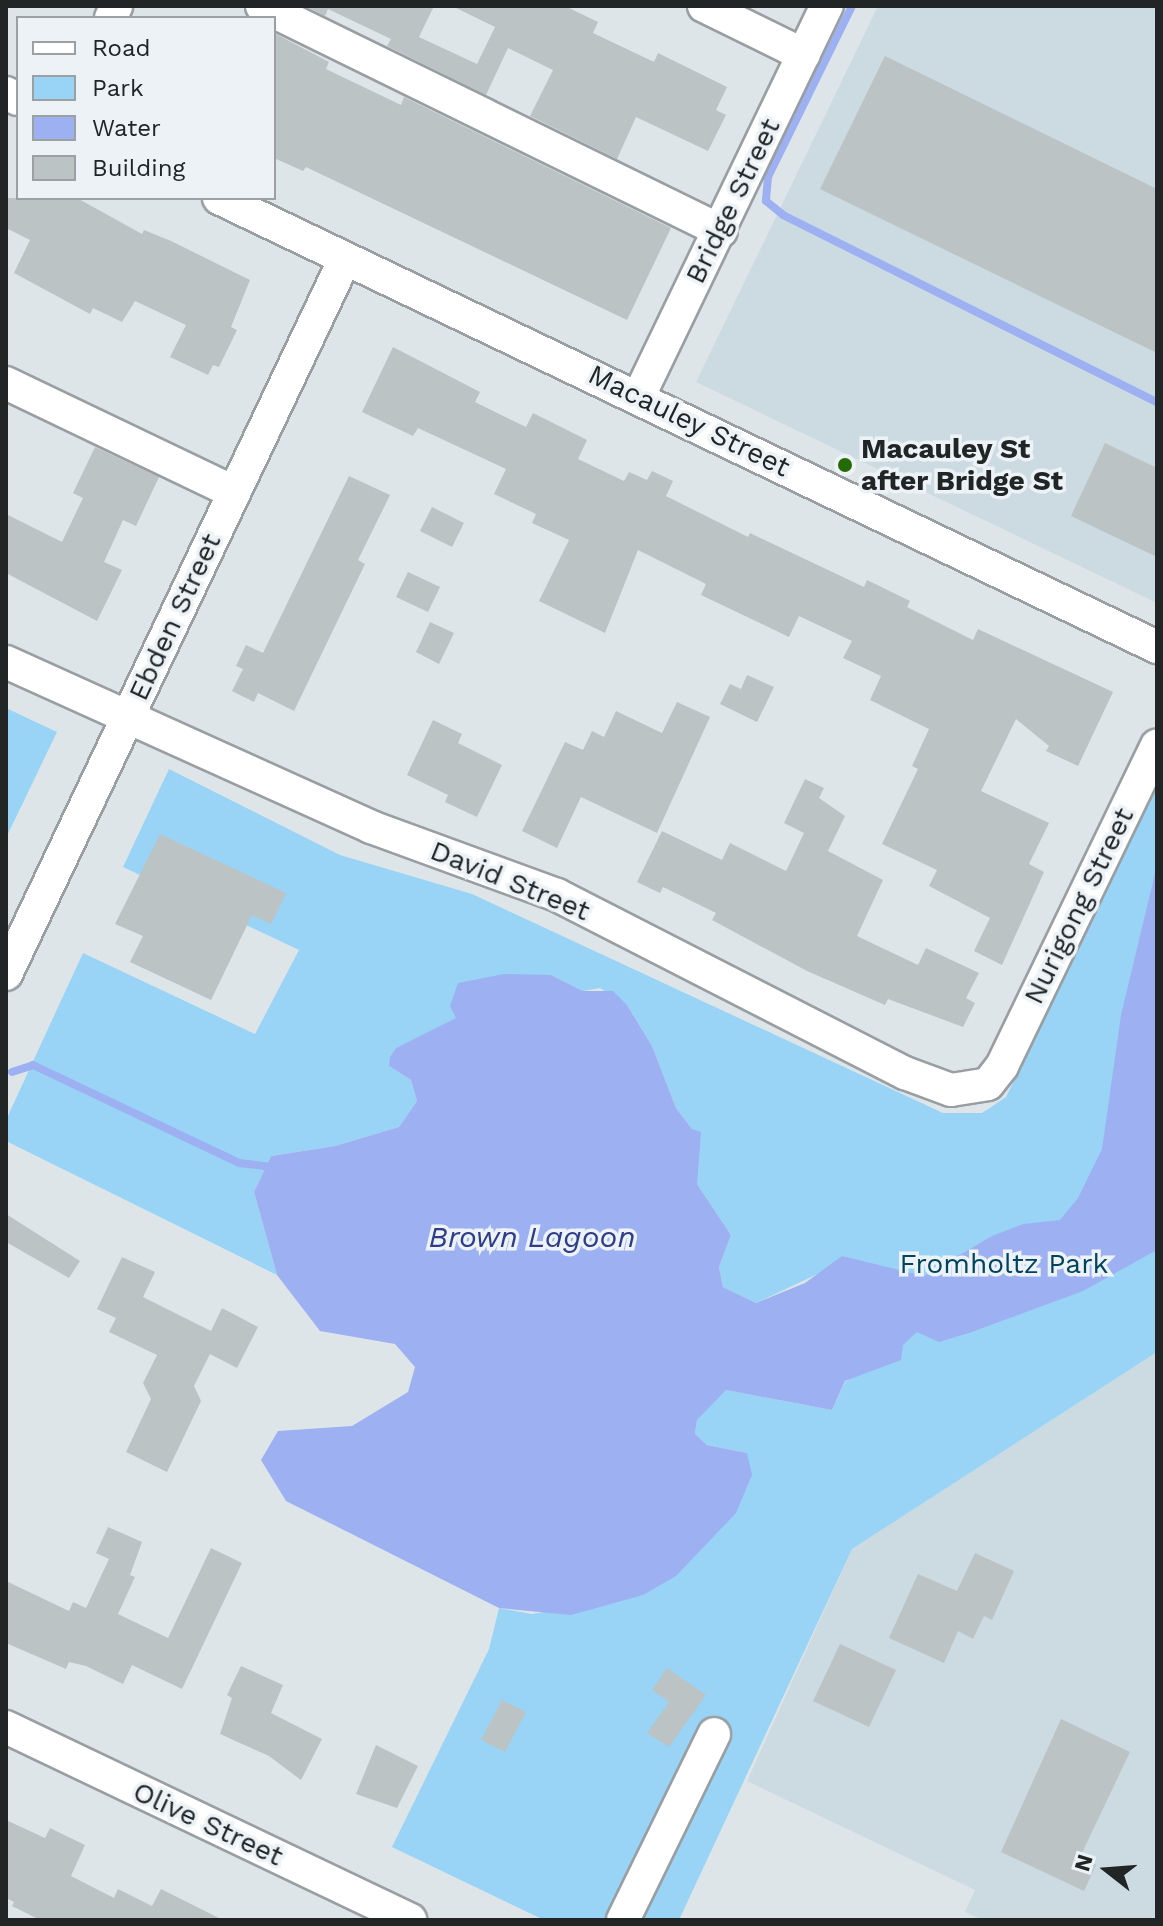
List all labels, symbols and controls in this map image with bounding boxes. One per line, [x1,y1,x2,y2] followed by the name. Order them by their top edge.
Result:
[16,16,276,200] legend
[92,34,151,62] text: Road
[92,74,144,102] text: Park
[679,113,787,289] street label: Bridge Street
[92,114,161,142] text: Water
[92,154,185,182] text: Building
[582,358,796,484] street label: Macauley Street
[861,432,1063,498] place label: Macauley St after Bridge St
[836,456,854,474] marker: Macauley St after Bridge St
[122,528,228,706] street label: Ebden Street
[1017,802,1141,1010] street label: Nurigong Street
[425,834,595,928] street label: David Street
[429,1219,635,1255] water label: Brown Lagoon
[900,1247,1108,1281] park label: Fromholtz Park
[128,1775,288,1873] street label: Olive Street
[1067,1830,1147,1910] north arrow
[1069,1851,1098,1874] text: N

